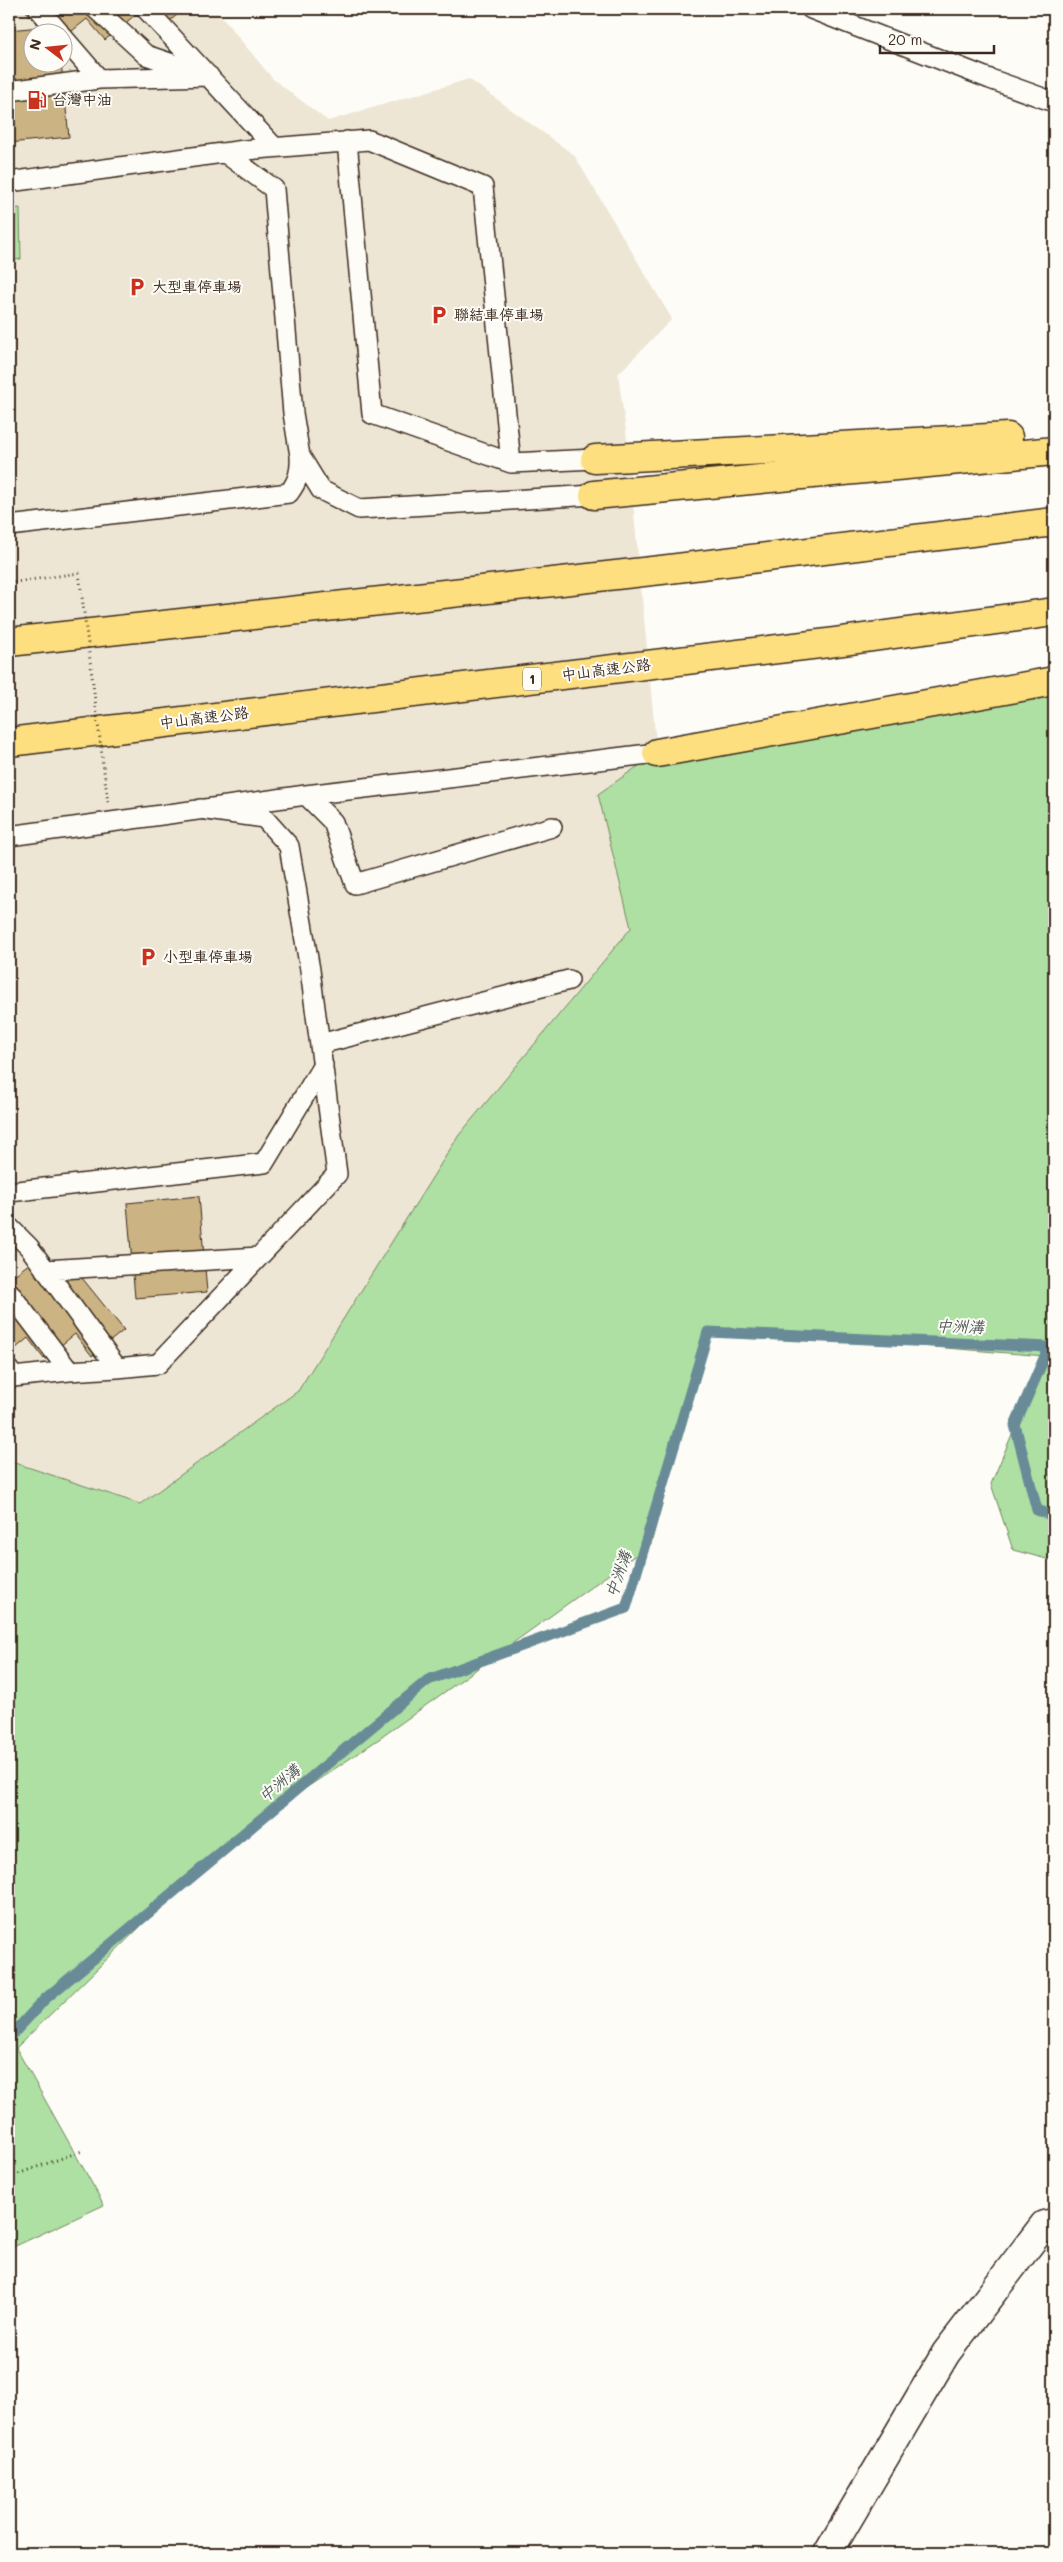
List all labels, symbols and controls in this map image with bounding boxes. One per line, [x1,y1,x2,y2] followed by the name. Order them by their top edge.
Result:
[22,22,72,72] north arrow
[880,22,994,54] scale bar
[888,29,922,49] text: 20 m
[24,37,46,52] text: N
[26,89,48,111] fuel station icon: 台灣中油
[52,89,112,109] place label: 台灣中油
[126,276,148,298] parking icon: 大型車停車場
[152,276,242,296] place label: 大型車停車場
[428,304,450,326] parking icon: 聯結車停車場
[454,304,544,324] place label: 聯結車停車場
[560,654,652,684] street label: 中山高速公路
[523,668,541,691] road number: 1
[158,702,250,732] street label: 中山高速公路
[137,946,159,968] parking icon: 小型車停車場
[163,946,253,966] place label: 小型車停車場
[936,1314,986,1337] water label: 中洲溝
[600,1546,636,1600] water label: 中洲溝
[254,1758,305,1806] water label: 中洲溝

